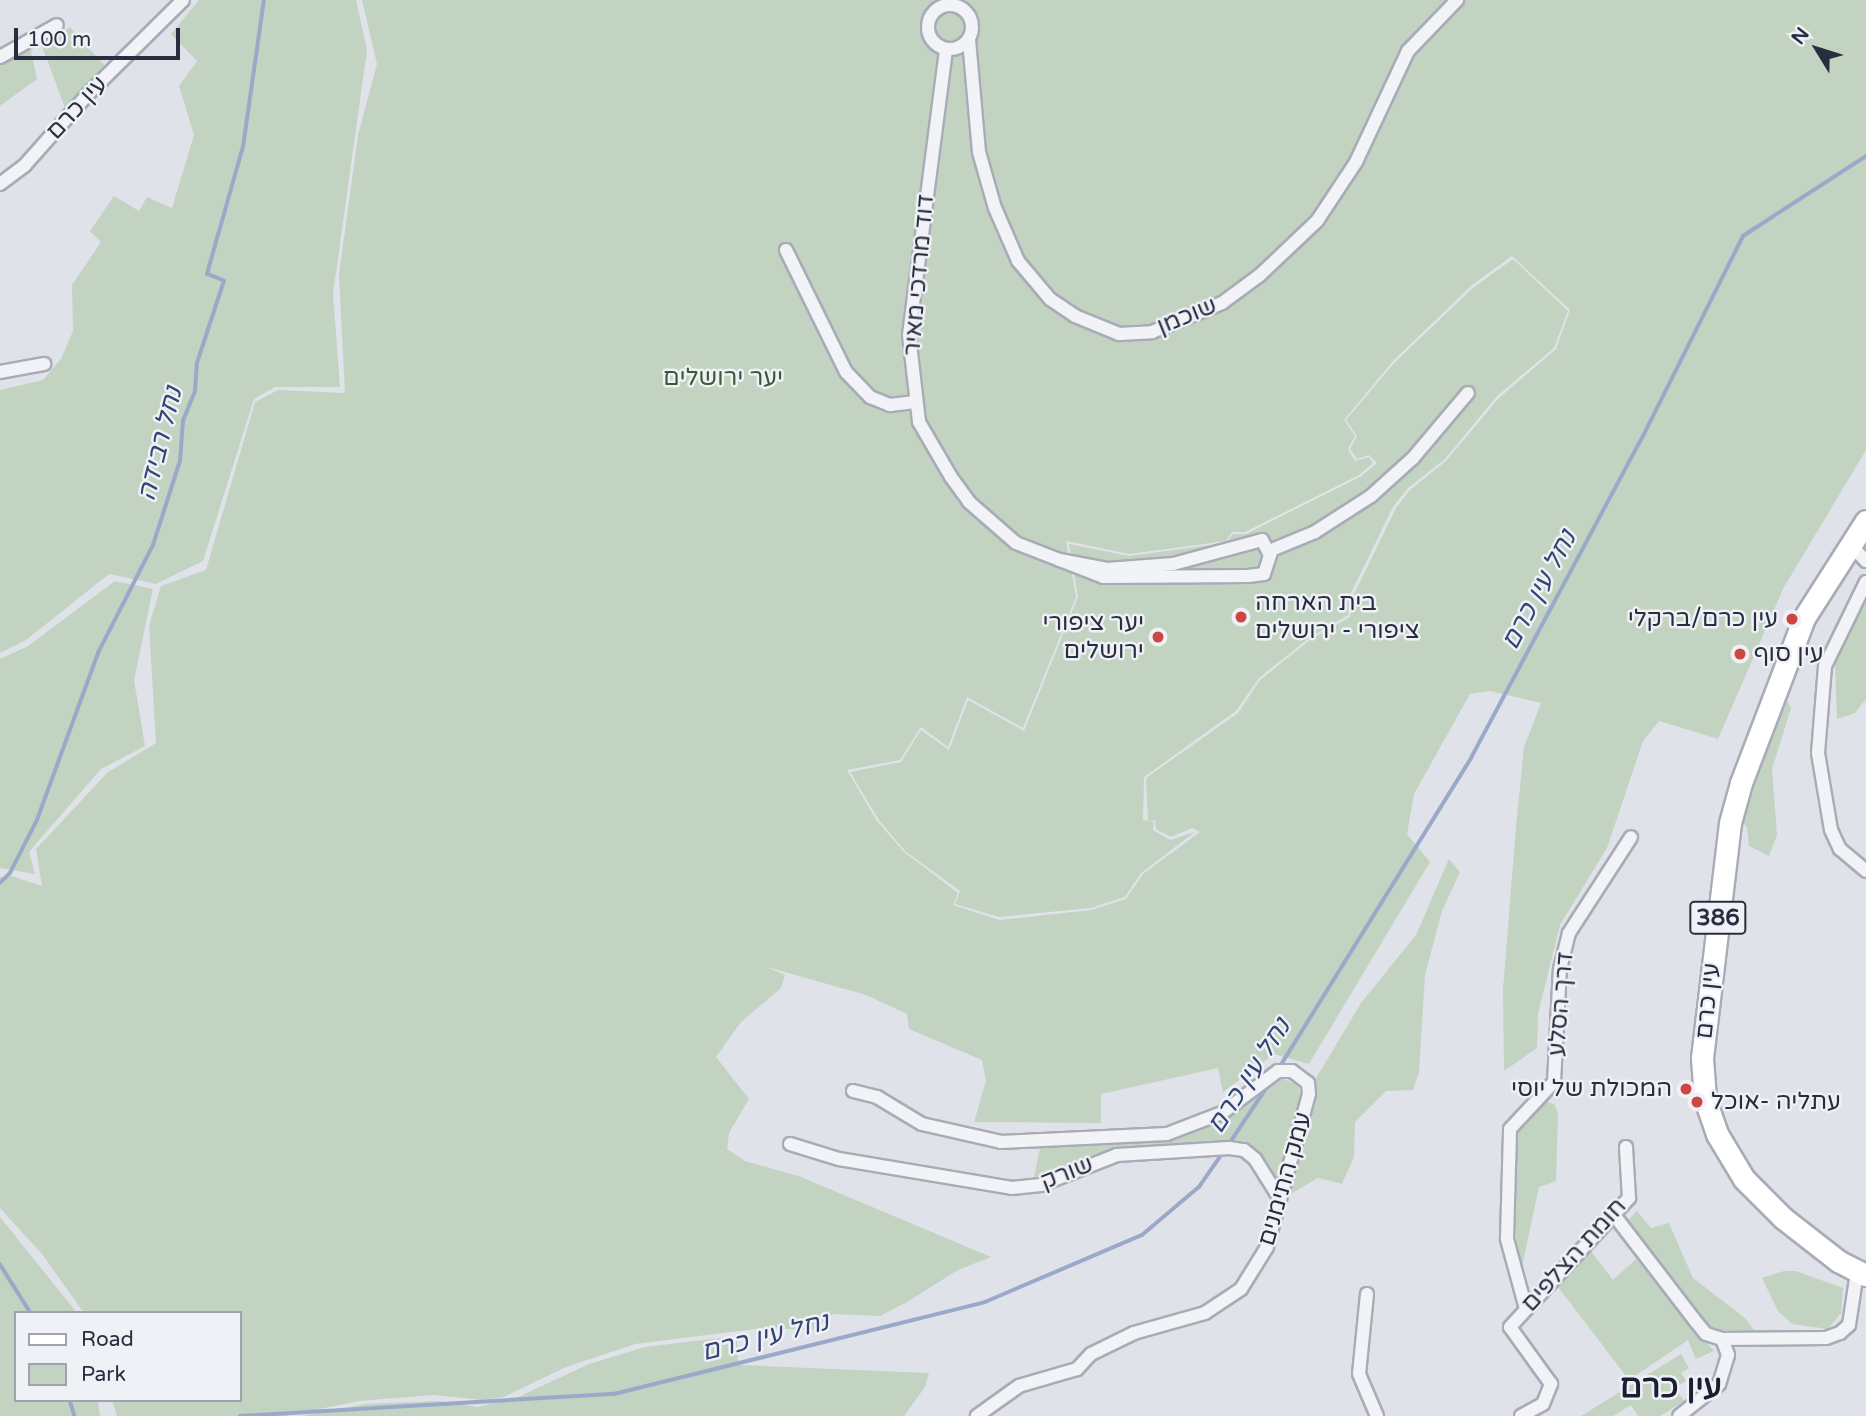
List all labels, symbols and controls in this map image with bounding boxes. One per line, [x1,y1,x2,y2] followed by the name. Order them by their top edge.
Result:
[18,14,184,58] scale bar
[1782,14,1852,84] north arrow
[1787,23,1814,49] text: N
[27,27,91,52] text: 100 m
[40,70,114,146] street label: עין כרם
[898,193,940,357] street label: דוד מרדכי מאיר
[1153,291,1221,341] street label: שוכמן
[663,364,783,392] park label: יער ירושלים
[131,384,189,504] water label: נחל רבידה
[1495,525,1583,655] water label: נחל עין כרם
[1255,589,1420,645] place label: בית הארחה ציפורי - ירושלים
[1628,605,1778,633] place label: עין כרם/ברקלי
[1042,609,1144,665] place label: יער ציפורי ירושלים
[1233,609,1249,625] marker: בית הארחה ציפורי - ירושלים
[1784,611,1800,627] marker: עין כרם/ברקלי
[1150,629,1166,645] marker: יער ציפורי ירושלים
[1754,640,1824,668] place label: עין סוף
[1732,646,1748,662] marker: עין סוף
[1688,898,1748,937] road number: 386
[1542,950,1580,1058] street label: דרך הסלע
[1690,962,1726,1040] street label: עין כרם
[1200,1013,1298,1139] water label: נחל עין כרם
[1511,1075,1672,1103] place label: המכולת של יוסי
[1678,1081,1694,1097] marker: המכולת של יוסי
[1711,1088,1841,1116] place label: עתליה -אוכל
[1689,1094,1705,1110] marker: עתליה -אוכל
[1252,1109,1318,1249] street label: עמק התימנים
[1037,1150,1097,1196] street label: שורק
[1515,1192,1633,1318] street label: חומת הצלפים
[698,1306,832,1368] water label: נחל עין כרם
[14,1311,242,1402] legend
[81,1327,134,1352] text: Road
[81,1362,126,1387] text: Park
[1620,1368,1722,1406] district label: עין כרם

